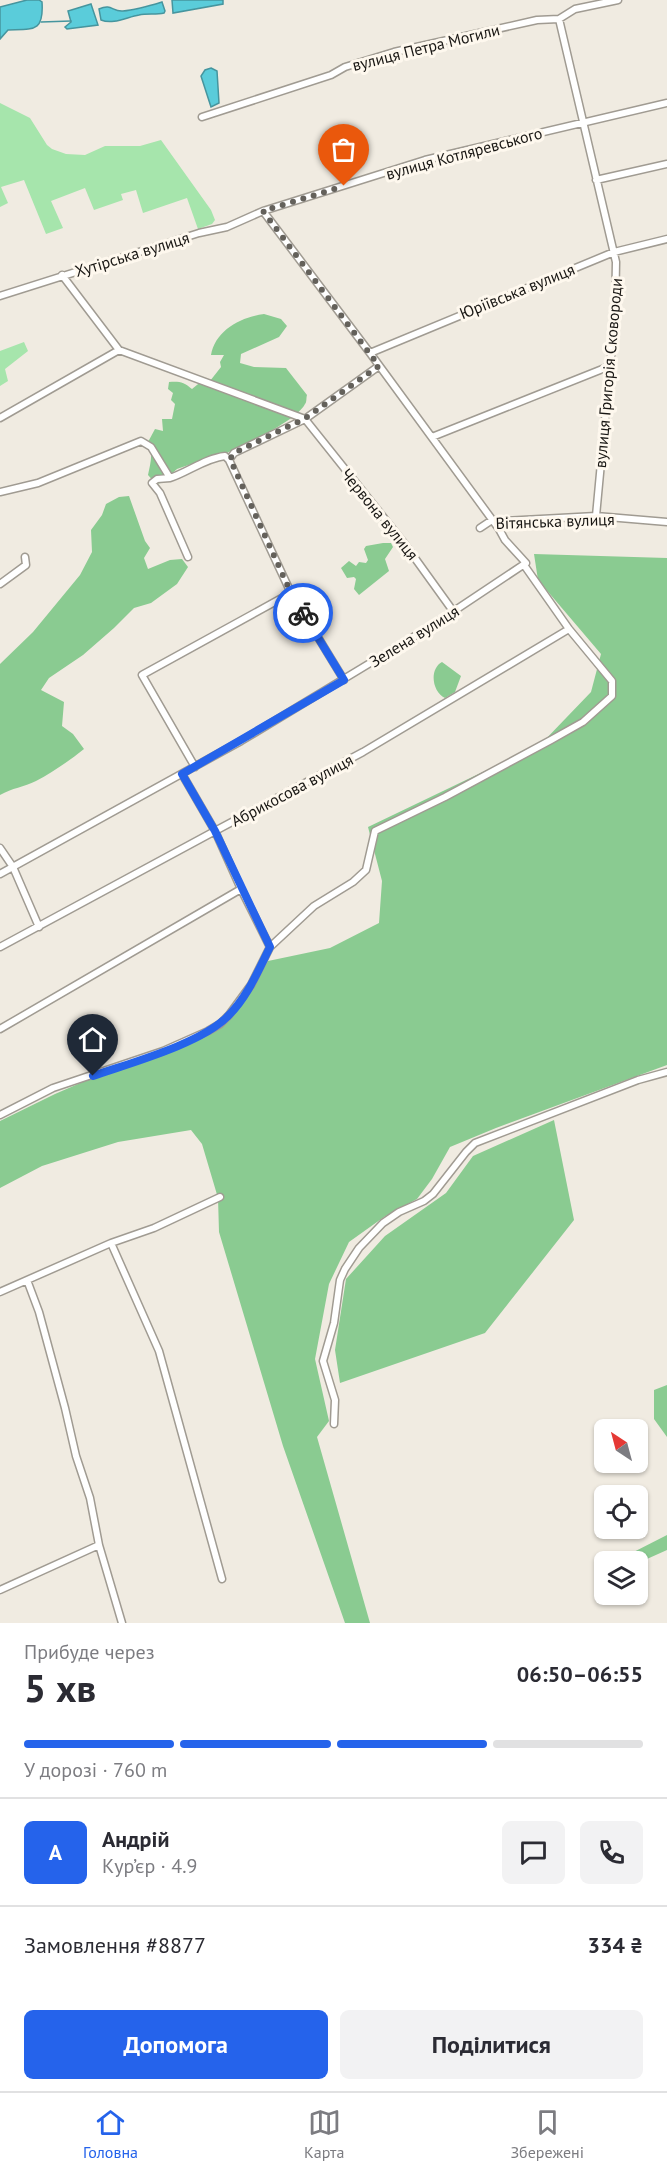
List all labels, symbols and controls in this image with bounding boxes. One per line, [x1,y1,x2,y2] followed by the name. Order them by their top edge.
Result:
[350,19,502,75] street label: вулиця Петра Могили
[384,122,544,184] street label: вулиця Котляревського
[318,124,369,186] pin
[327,133,360,166] icon: bag
[72,227,192,281] street label: Хутірська вулиця
[456,259,578,323] street label: Юріївська вулиця
[590,277,626,469] street label: вулиця Григорія Сковороди
[337,464,423,564] street label: Червона вулиця
[495,509,615,533] street label: Вітянська вулиця
[273,583,333,643] courier
[287,597,320,630] icon: bike
[366,601,462,671] street label: Зелена вулиця
[228,749,356,831] street label: Абрикосова вулиця
[67,1014,118,1076] pin
[76,1023,109,1056] icon: home
[594,1419,648,1473] north arrow
[594,1419,648,1605] map controls
[594,1485,648,1539] button: locate
[594,1551,648,1605] button: layers
[24,1639,155,1665] text: Прибуде через
[517,1660,643,1688] text: 06:50–06:55
[24,1662,96,1713] text: 5 хв
[24,1757,167,1783] text: У дорозі · 760 m
[502,1821,565,1884] button: chat
[580,1821,643,1884] button: phone
[102,1825,169,1853] text: Андрій
[49,1838,62,1866] text: А
[102,1853,197,1879] text: Кур’єр · 4.9
[24,1931,206,1959] text: Замовлення #8877
[588,1931,643,1959] text: 334 ₴
[24,2010,328,2079] button: Допомога
[340,2010,643,2079] button: Поділитися
[83,2106,138,2162] tab: Головна
[304,2106,344,2162] tab: Карта
[510,2106,584,2162] tab: Збережені

